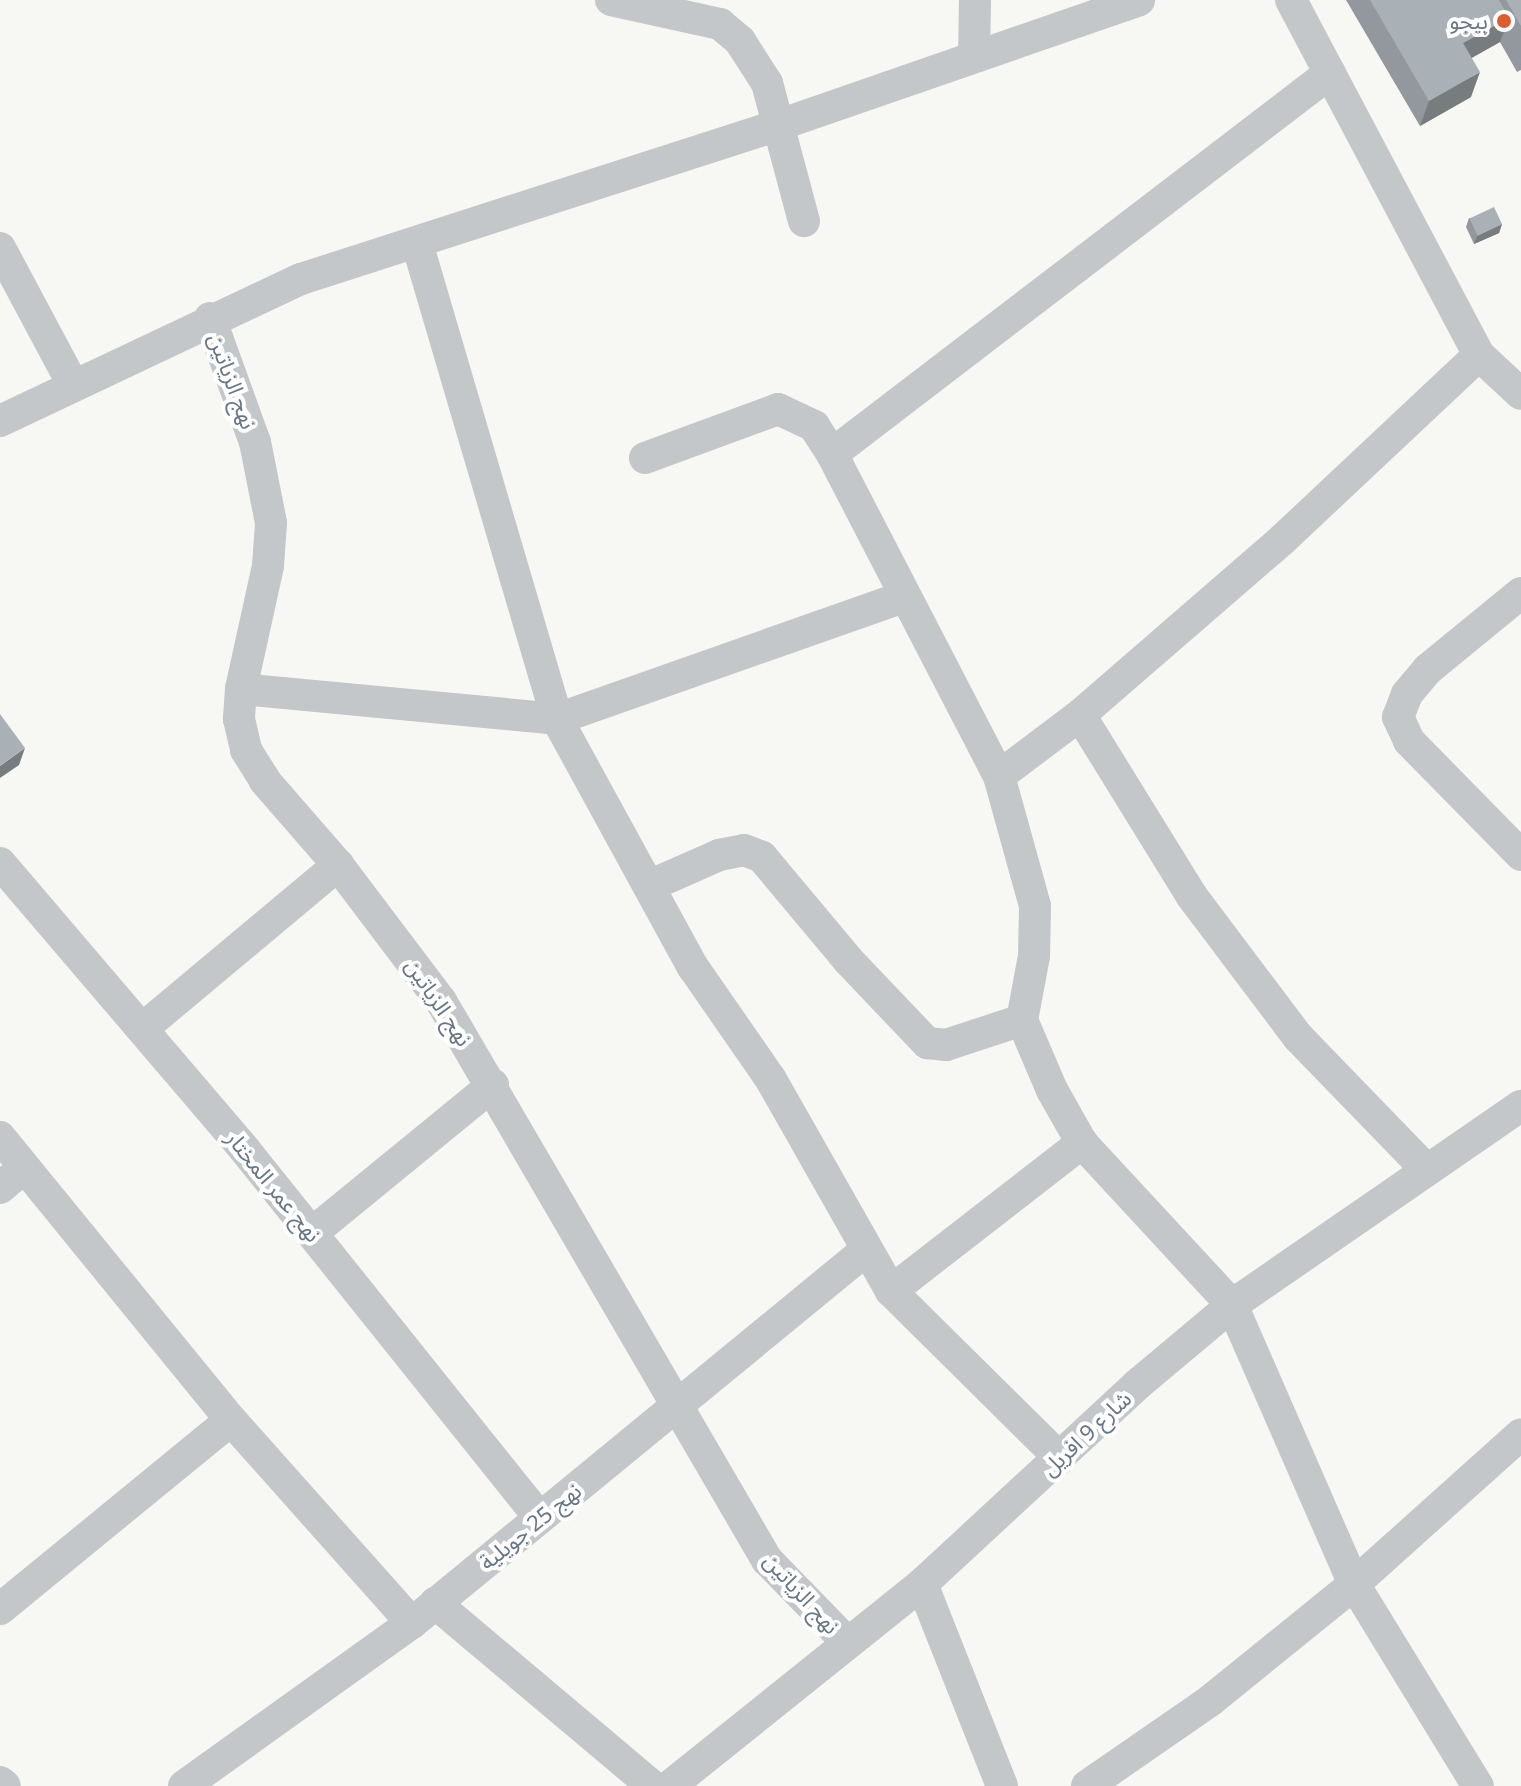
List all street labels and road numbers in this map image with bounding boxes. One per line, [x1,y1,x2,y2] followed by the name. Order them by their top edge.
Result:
[204,330,262,432] street label: نهج الزياتين
[400,953,478,1051] street label: نهج الزياتين
[221,1125,327,1247] street label: نهج عمر المختار
[1036,1385,1136,1481] street label: شارع 9 افريل
[474,1477,586,1575] street label: نهج 25 جويلية
[759,1547,845,1639] street label: نهج الزياتين

